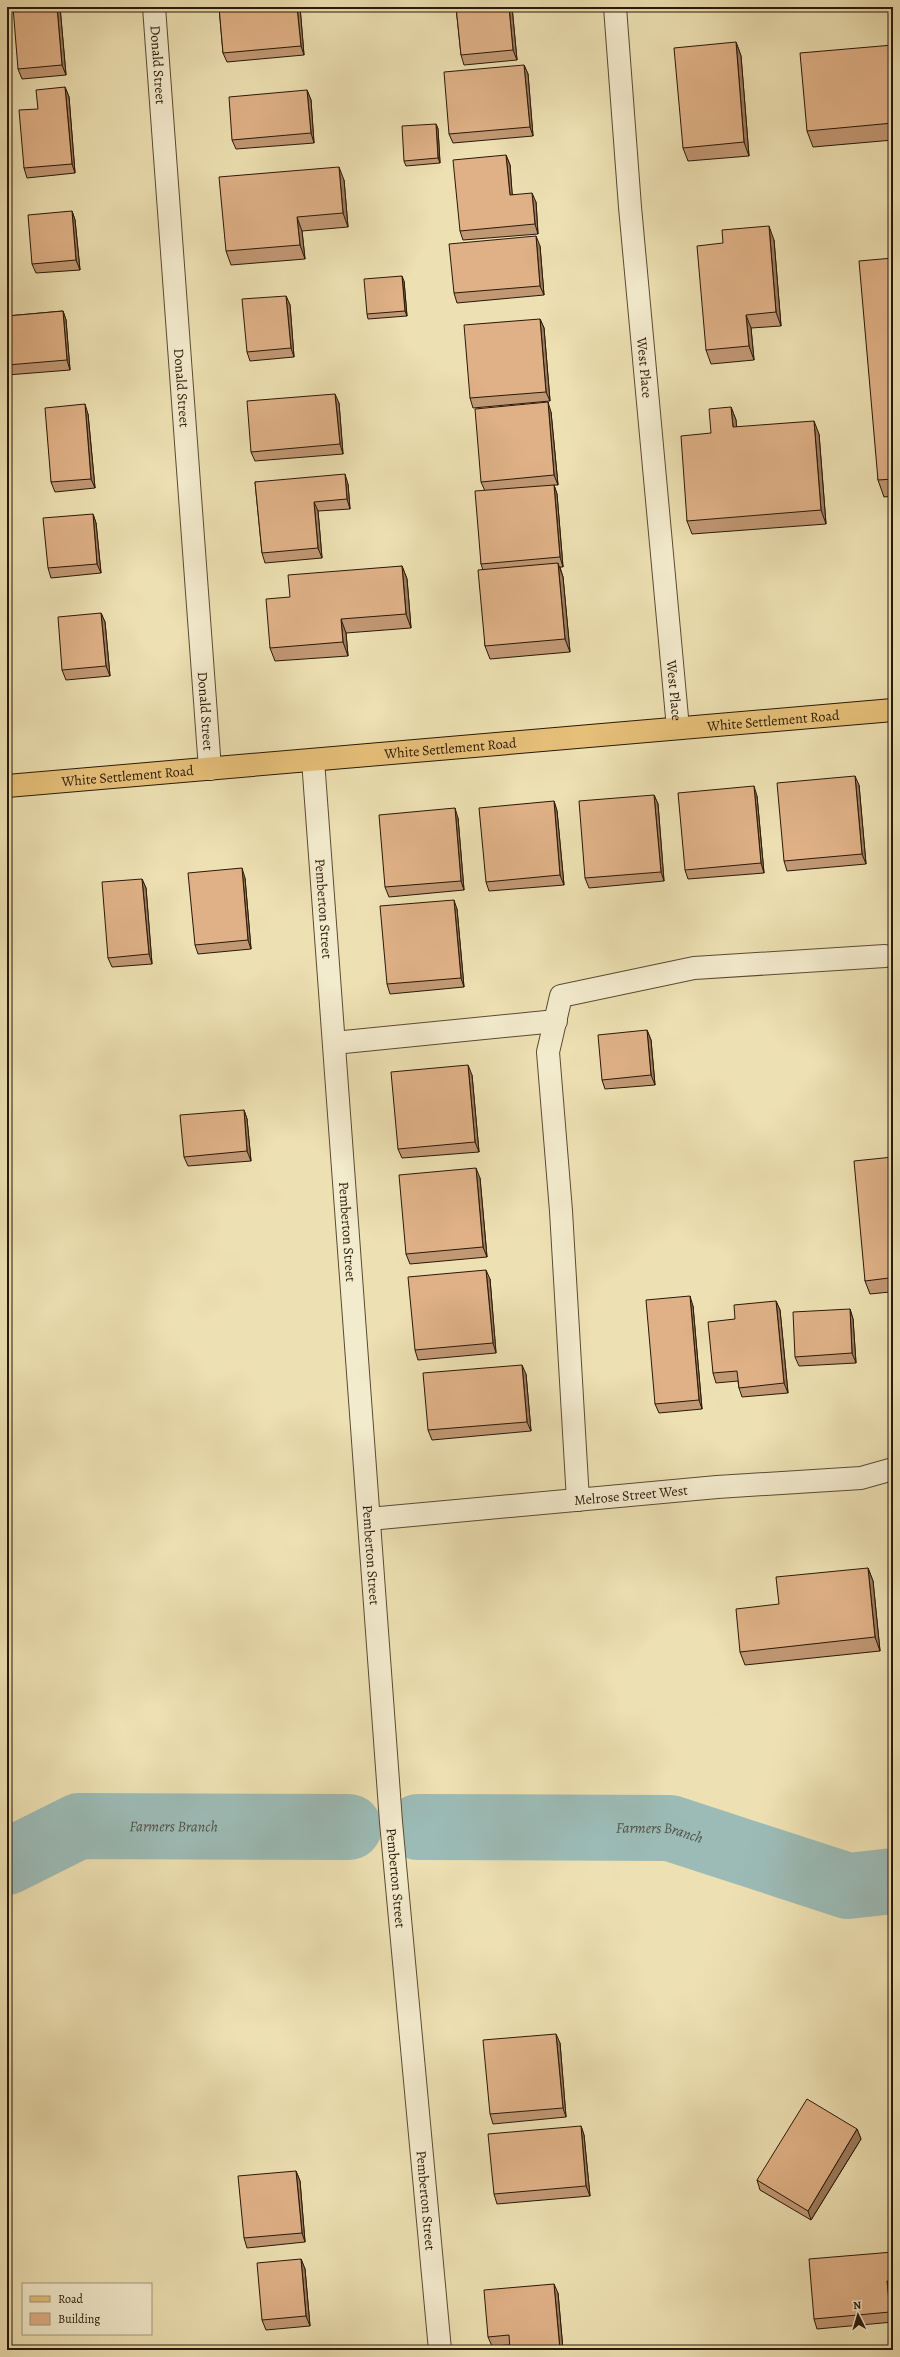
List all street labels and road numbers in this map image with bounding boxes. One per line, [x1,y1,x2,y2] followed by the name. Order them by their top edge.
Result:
[145,25,170,105] street label: Donald Street
[632,336,657,399] street label: West Place
[169,348,194,429] street label: Donald Street
[662,658,686,722] street label: West Place
[193,671,218,752] street label: Donald Street
[705,706,841,736] street label: White Settlement Road
[383,733,518,764] street label: White Settlement Road
[60,761,195,791] street label: White Settlement Road
[310,858,337,960] street label: Pemberton Street
[334,1181,360,1283] street label: Pemberton Street
[573,1481,689,1510] street label: Melrose Street West
[358,1504,384,1606] street label: Pemberton Street
[382,1827,410,1929] street label: Pemberton Street
[412,2150,440,2252] street label: Pemberton Street

